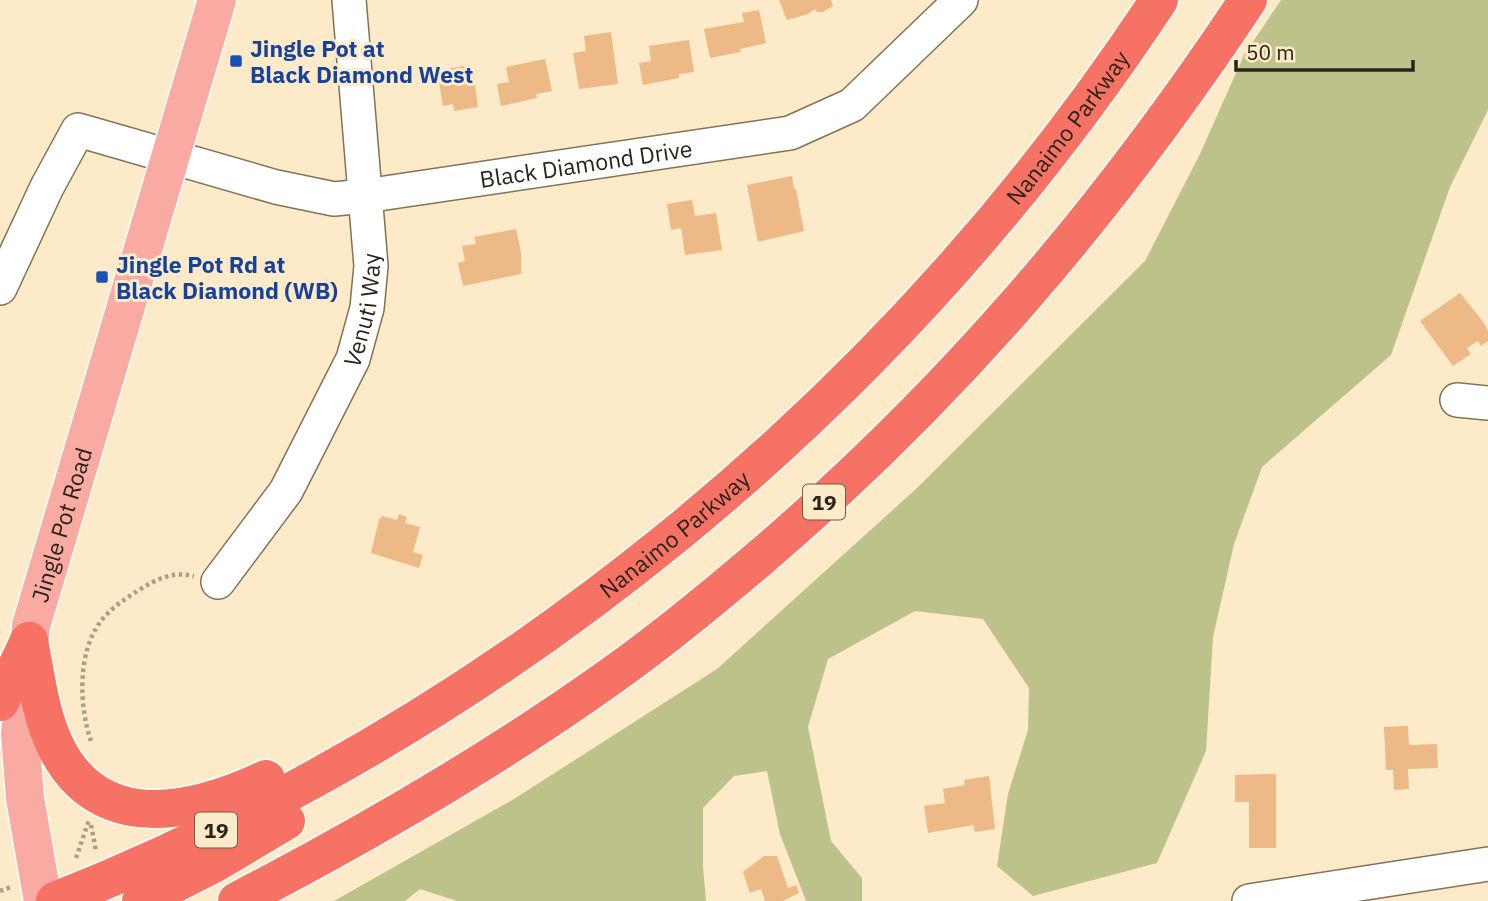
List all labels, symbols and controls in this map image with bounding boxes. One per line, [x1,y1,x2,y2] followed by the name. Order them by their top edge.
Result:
[1236,28,1413,72] scale bar
[250,33,473,89] place label: Jingle Pot at Black Diamond West
[1246,38,1295,66] text: 50 m
[999,44,1136,210] street label: Nanaimo Parkway
[228,53,244,69] marker: Jingle Pot at Black Diamond West
[478,133,694,194] street label: Black Diamond Drive
[116,249,338,305] place label: Jingle Pot Rd at Black Diamond (WB)
[336,251,386,372] street label: Venuti Way
[94,269,110,285] marker: Jingle Pot Rd at Black Diamond (WB)
[24,444,98,606] street label: Jingle Pot Road
[593,463,756,604] street label: Nanaimo Parkway
[803,484,845,520] road number: 19
[195,812,237,848] road number: 19

